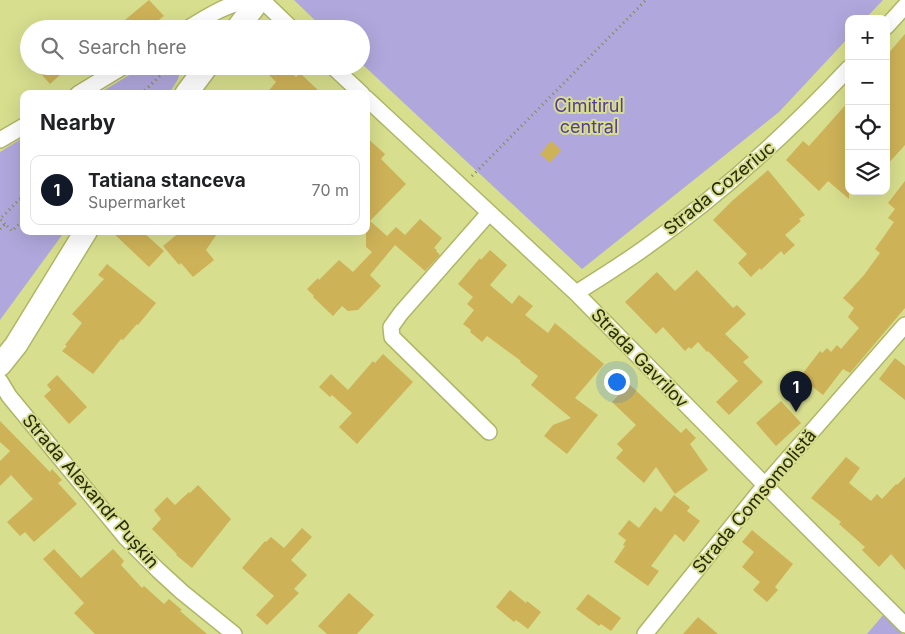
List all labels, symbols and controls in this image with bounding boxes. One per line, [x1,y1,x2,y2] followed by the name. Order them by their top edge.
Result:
[845,15,890,195] map controls
[845,15,890,60] button: +
[20,20,370,75] search box
[38,34,66,62] icon: search
[78,36,187,59] text: Search here
[845,60,890,105] button: −
[554,95,624,137] park label: Cimitirul central
[845,105,890,150] button: locate
[40,110,115,135] text: Nearby
[659,137,779,239] street label: Strada Cozeriuc
[845,150,890,195] button: layers
[88,169,246,192] text: Tatiana stanceva
[54,180,60,200] text: 1
[312,180,349,200] text: 70 m
[88,192,185,212] text: Supermarket
[587,304,693,412] street label: Strada Gavrilov
[604,369,630,395] your location
[780,371,812,412] pin: 1
[18,410,164,573] street label: Strada Alexandr Pușkin
[688,425,820,577] street label: Strada Comsomolistă

